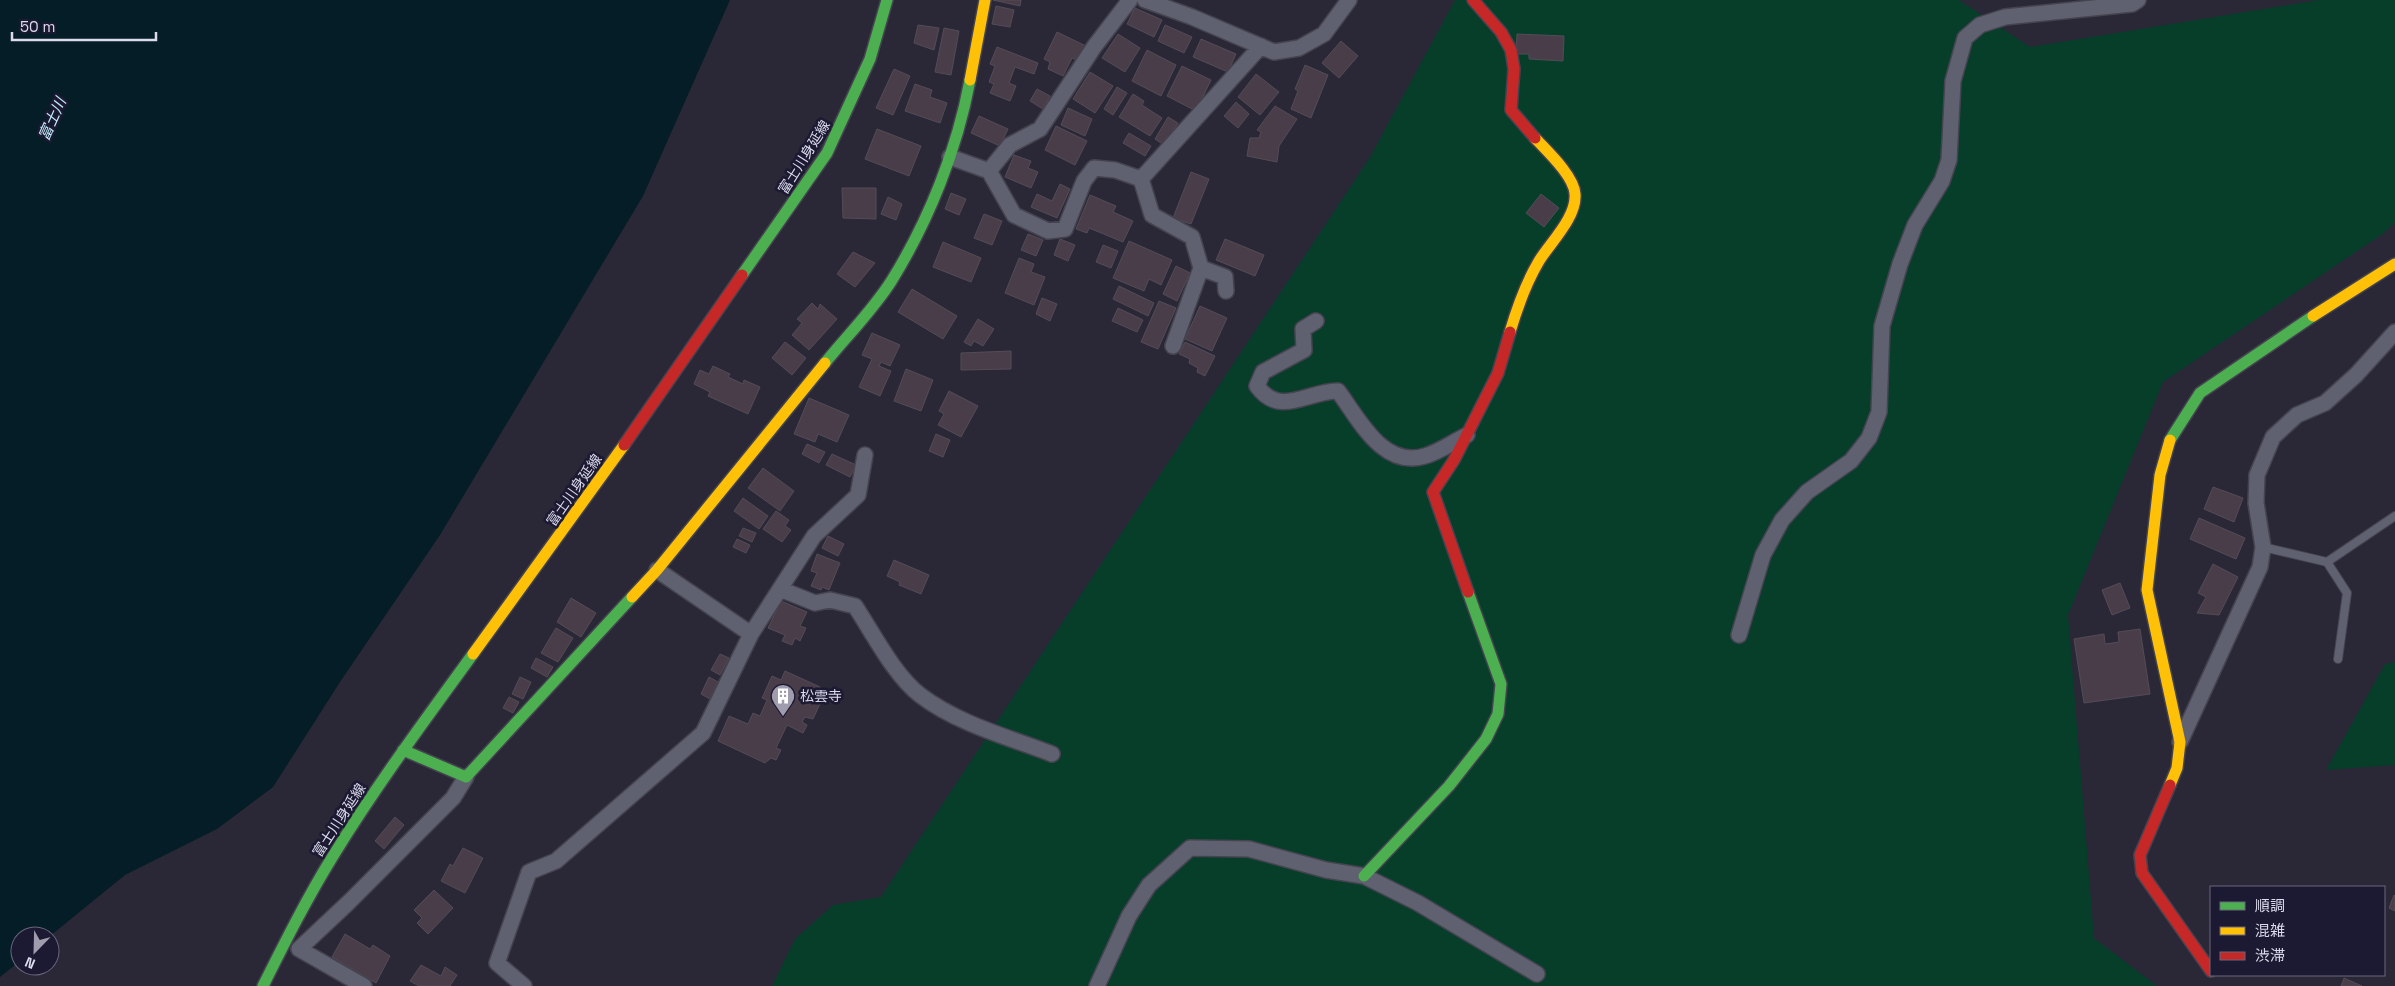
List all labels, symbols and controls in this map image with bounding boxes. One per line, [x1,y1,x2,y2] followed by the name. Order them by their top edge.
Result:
[12,10,156,42] scale bar
[20,17,55,36] text: 50 m
[34,93,71,143] water label: 富士川
[774,117,834,197] street label: 富士川身延線
[543,450,605,530] street label: 富士川身延線
[770,683,796,717] building icon: 松雲寺
[800,687,842,705] place label: 松雲寺
[309,780,369,860] street label: 富士川身延線
[2210,886,2385,976] legend
[2255,896,2285,915] text: 順調
[2255,921,2285,940] text: 混雑
[10,926,60,976] north arrow
[2255,946,2285,965] text: 渋滞
[22,953,38,973] text: N

